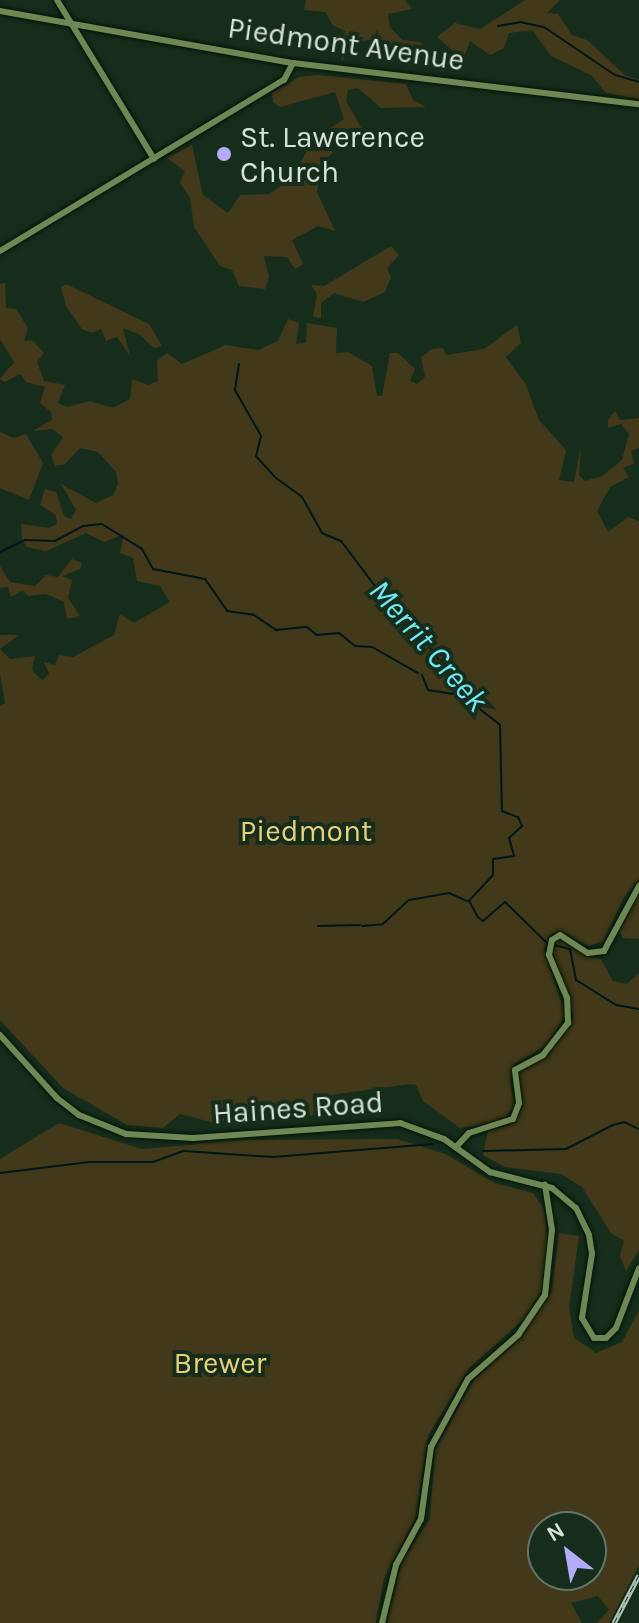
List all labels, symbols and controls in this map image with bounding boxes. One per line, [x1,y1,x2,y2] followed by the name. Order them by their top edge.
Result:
[225,10,467,78] street label: Piedmont Avenue
[240,119,425,190] place label: St. Lawerence Church
[215,145,233,163] marker: St. Lawerence Church
[360,572,496,720] water label: Merrit Creek
[240,813,372,849] park label: Piedmont
[211,1084,385,1132] street label: Haines Road
[174,1345,266,1381] park label: Brewer
[527,1511,607,1591] north arrow
[542,1517,569,1547] text: N

